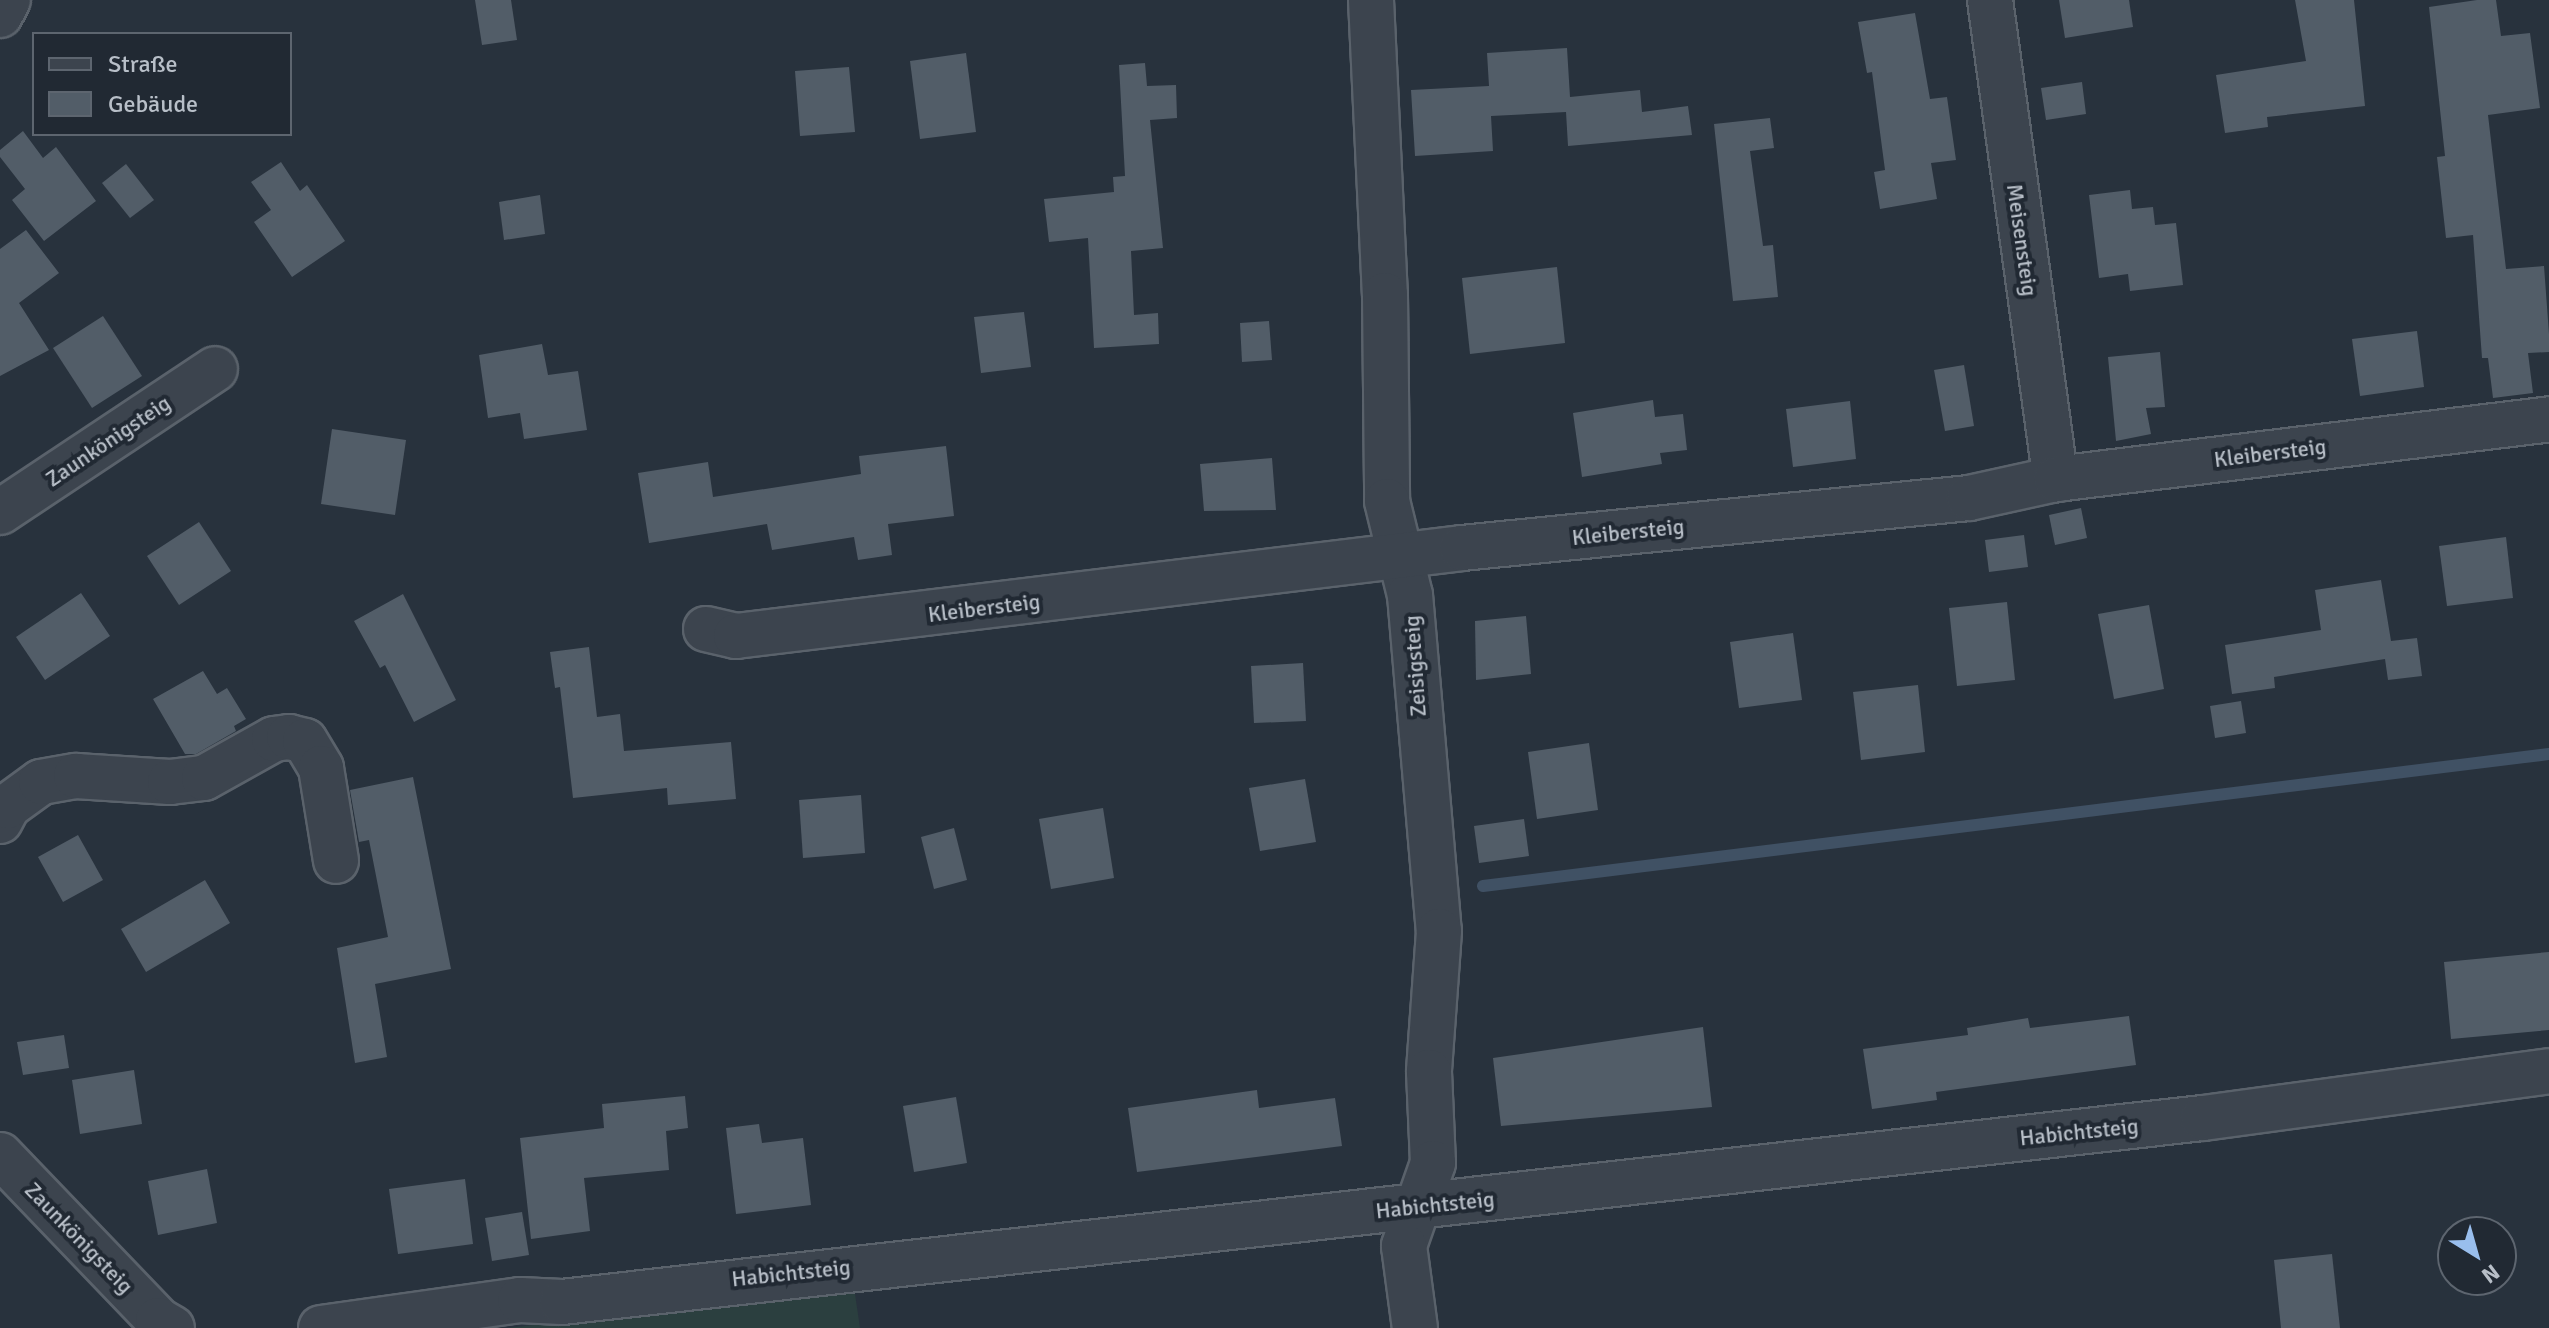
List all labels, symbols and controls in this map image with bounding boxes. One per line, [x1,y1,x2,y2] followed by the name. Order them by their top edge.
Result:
[32,32,292,136] legend
[108,49,178,79] text: Straße
[108,89,198,119] text: Gebäude
[2001,182,2043,298] street label: Meisensteig
[41,390,175,492] street label: Zaunkönigsteig
[2212,433,2328,473] street label: Kleibersteig
[1571,513,1685,551] street label: Kleibersteig
[926,588,1042,628] street label: Kleibersteig
[1398,614,1432,718] street label: Zeisigsteig
[2018,1113,2140,1151] street label: Habichtsteig
[19,1177,139,1299] street label: Zaunkönigsteig
[1374,1186,1496,1224] street label: Habichtsteig
[2437,1216,2517,1296] north arrow
[730,1254,852,1292] street label: Habichtsteig
[2476,1259,2505,1289] text: N

